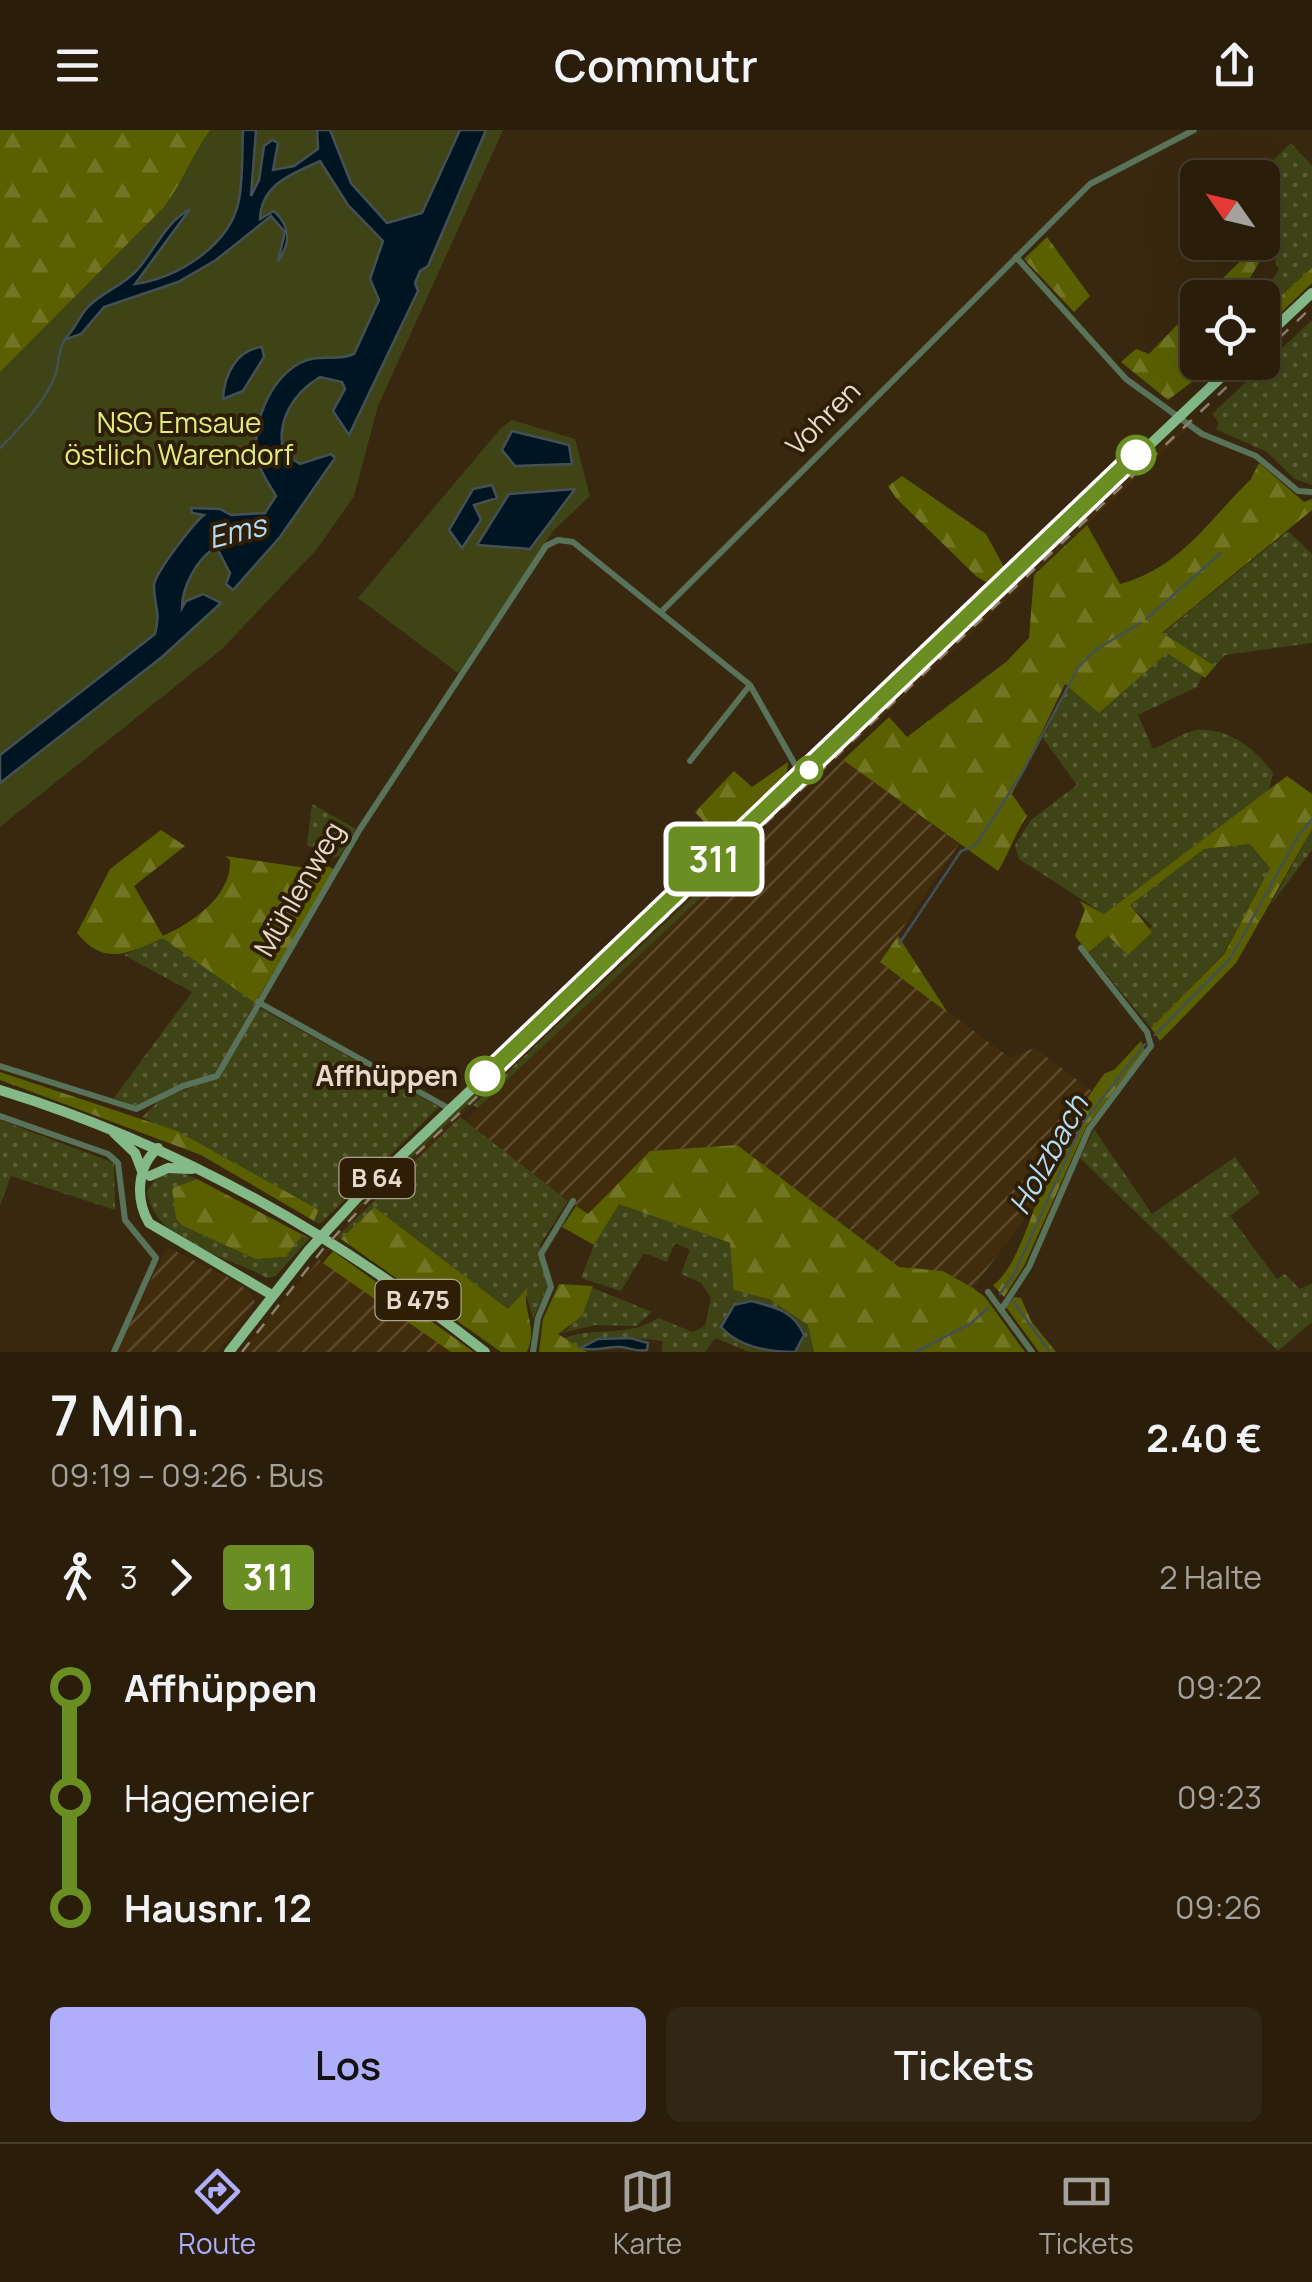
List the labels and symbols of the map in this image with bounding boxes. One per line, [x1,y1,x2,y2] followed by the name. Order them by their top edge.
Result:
[1180,160,1280,260] north arrow
[777,372,868,463] street label: Vohren
[64,403,294,473] park label: NSG Emsaue östlich Warendorf
[1117,436,1155,474] unlabelled marker
[203,503,272,557] water label: Ems
[796,757,822,783] unlabelled marker
[244,814,352,963] street label: Mühlenweg
[656,826,772,892] line badge: 311
[316,1056,458,1094] place label: Affhüppen
[466,1057,504,1095] marker: Affhüppen
[998,1086,1098,1221] water label: Holzbach
[340,1158,414,1198] road number: B 64
[376,1280,460,1320] road number: B 475

